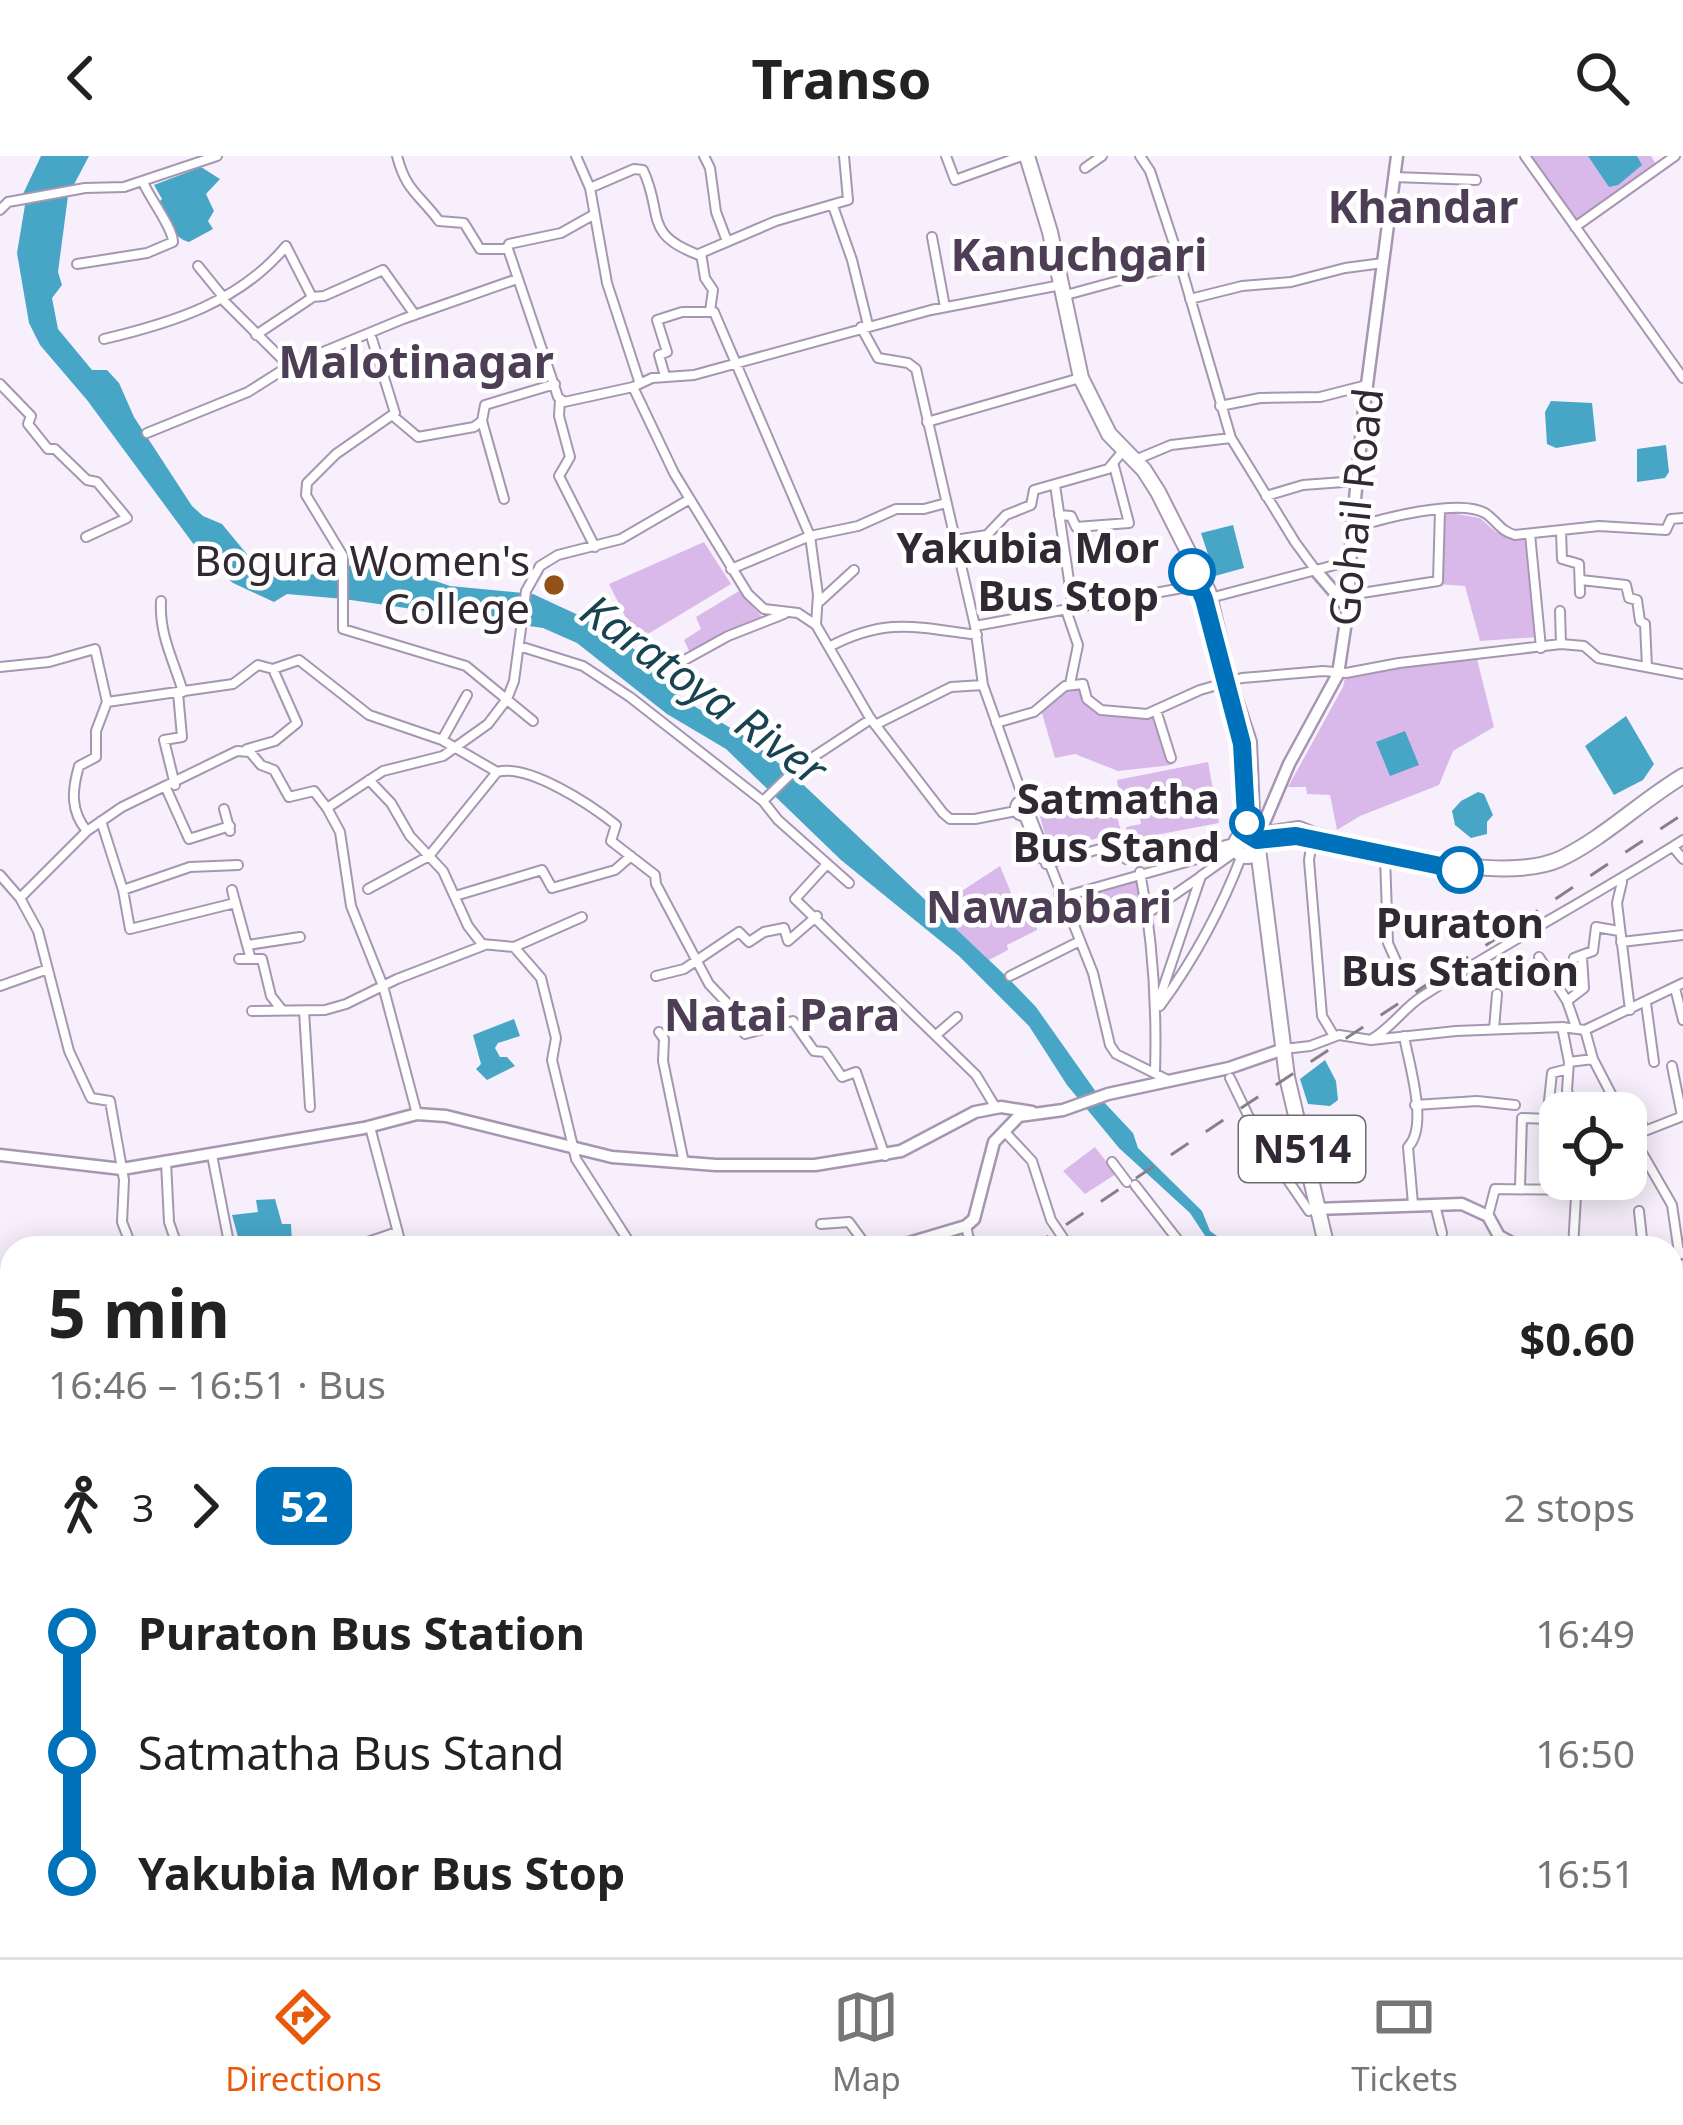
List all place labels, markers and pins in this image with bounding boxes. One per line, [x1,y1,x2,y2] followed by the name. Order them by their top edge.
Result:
[896,518,1159,623] place label: Yakubia Mor Bus Stop
[194,531,530,636] place label: Bogura Women's College
[1170,550,1214,594] marker: Yakubia Mor Bus Stop
[541,572,567,598] marker: Bogura Women's College
[1012,769,1220,874] place label: Satmatha Bus Stand
[1231,807,1263,839] marker: Satmatha Bus Stand
[1438,848,1482,892] marker: Puraton Bus Station
[1341,893,1579,998] place label: Puraton Bus Station

